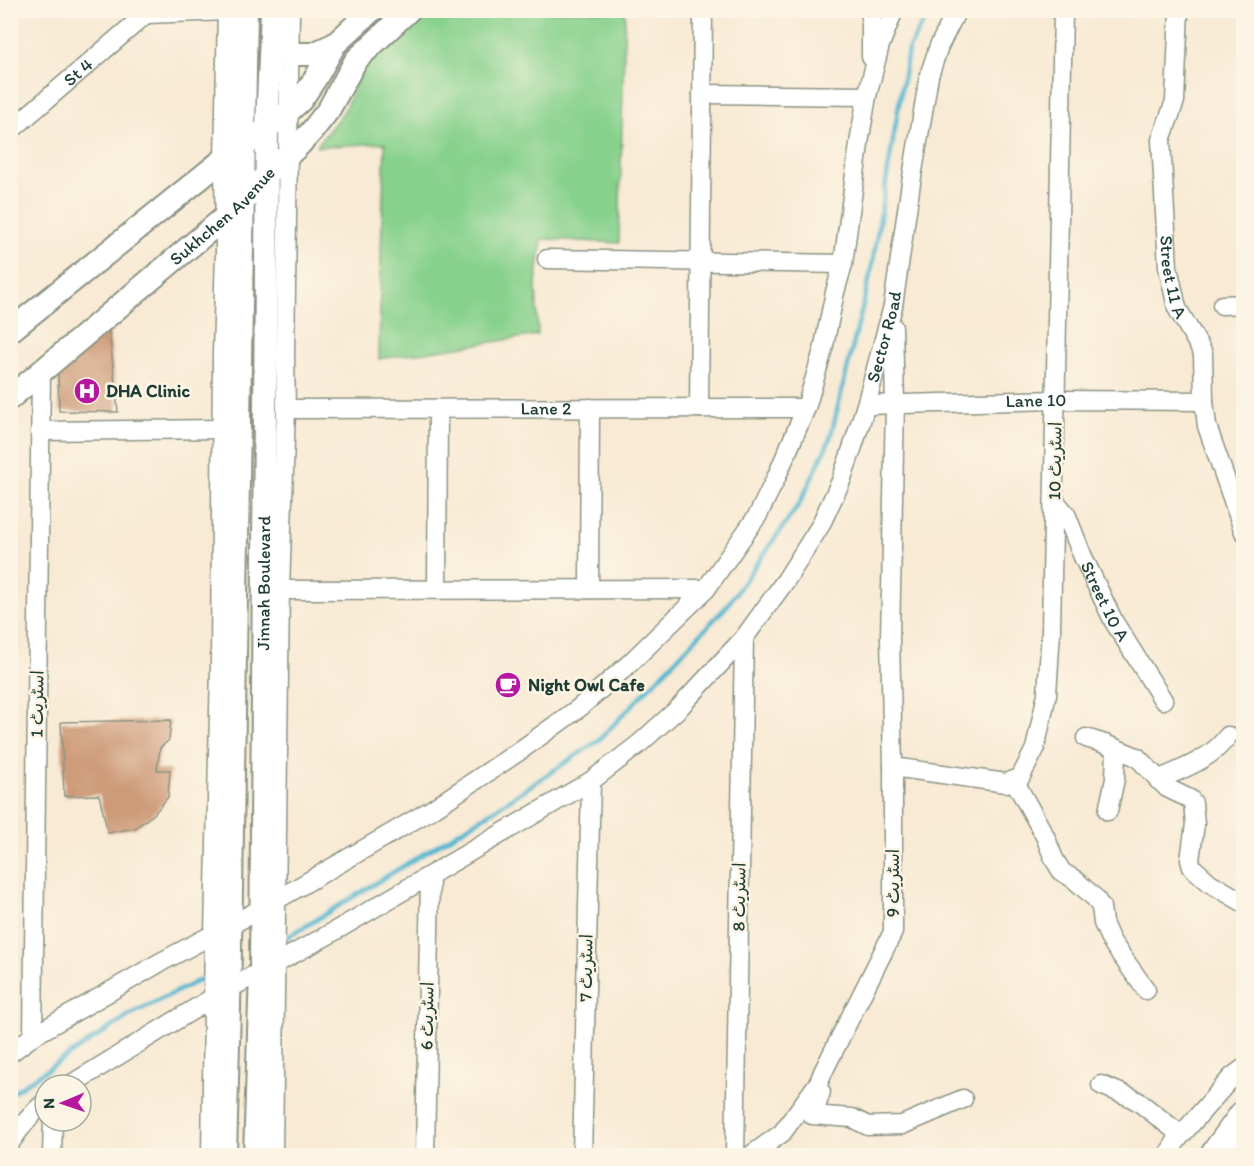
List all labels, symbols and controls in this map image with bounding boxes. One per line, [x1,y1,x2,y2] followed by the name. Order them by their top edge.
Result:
[59,53,98,91] street label: St 4
[165,161,279,270] street label: Sukhchen Avenue
[1155,235,1192,323] street label: Street 11 A
[862,290,906,385] street label: Sector Road
[72,376,102,406] hospital icon: DHA Clinic
[106,380,190,402] place label: DHA Clinic
[1005,389,1066,412] street label: Lane 10
[521,397,572,420] street label: Lane 2
[1043,422,1067,500] street label: اسٹریٹ 10
[252,515,275,651] street label: Jinnah Boulevard
[1076,558,1135,646] street label: Street 10 A
[25,670,49,738] street label: اسٹریٹ 1
[493,670,523,700] cafe icon: Night Owl Cafe
[528,674,645,696] place label: Night Owl Cafe
[882,849,904,917] street label: اسٹریٹ 9
[727,862,751,932] street label: اسٹریٹ 8
[574,934,598,1002] street label: اسٹریٹ 7
[415,982,439,1050] street label: اسٹریٹ 6
[33,1073,93,1133] north arrow
[39,1098,58,1109] text: N

